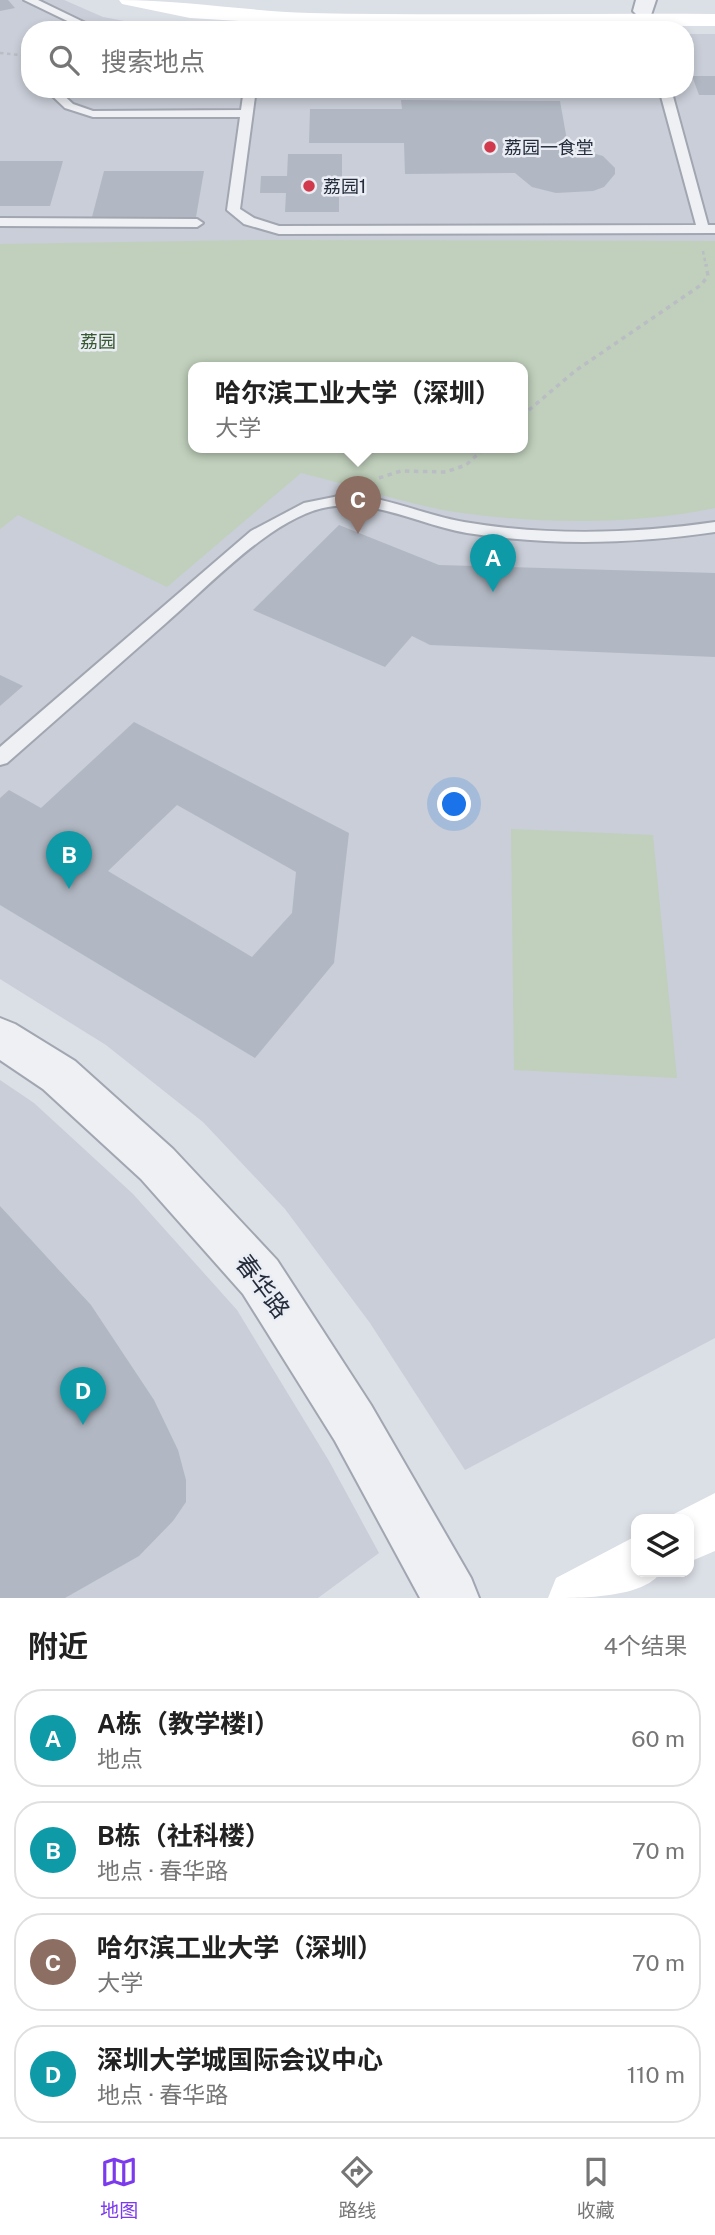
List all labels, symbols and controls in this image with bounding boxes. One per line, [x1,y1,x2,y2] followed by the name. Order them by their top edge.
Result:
[21,21,694,98] search box
[45,41,83,79] icon: search
[101,46,205,77] text: 搜索地点
[504,137,594,158] place label: 荔园一食堂
[482,139,498,155] marker: 荔园一食堂
[323,176,366,197] place label: 荔园1
[301,178,317,194] marker: 荔园1
[80,331,116,352] park label: 荔园
[188,362,528,453] popup
[215,377,501,408] text: 哈尔滨工业大学（深圳）
[215,414,261,441] text: 大学
[335,476,381,534] pin: C
[470,534,516,592] pin: A
[437,787,471,821] your location
[46,831,92,889] pin: B
[230,1249,296,1323] street label: 春华路
[60,1367,106,1425] pin: D
[631,1514,694,1577] map controls
[631,1514,694,1577] button: layers
[28,1628,88,1664] text: 附近
[604,1632,687,1659] text: 4个结果
[97,1708,280,1739] text: A栋（教学楼I）
[45,1725,61,1752] text: A
[631,1725,685,1752] text: 60 m
[97,1745,143,1772] text: 地点
[97,1820,271,1851] text: B栋（社科楼）
[45,1837,61,1864] text: B
[632,1837,685,1864] text: 70 m
[97,1857,228,1884] text: 地点 · 春华路
[97,1932,383,1963] text: 哈尔滨工业大学（深圳）
[45,1949,61,1976] text: C
[632,1949,685,1976] text: 70 m
[97,1969,143,1996] text: 大学
[97,2044,383,2075] text: 深圳大学城国际会议中心
[45,2061,61,2088] text: D
[627,2061,685,2088] text: 110 m
[97,2081,228,2108] text: 地点 · 春华路
[100,2153,138,2222] tab: 地图
[338,2153,377,2222] tab: 路线
[577,2153,615,2222] tab: 收藏

